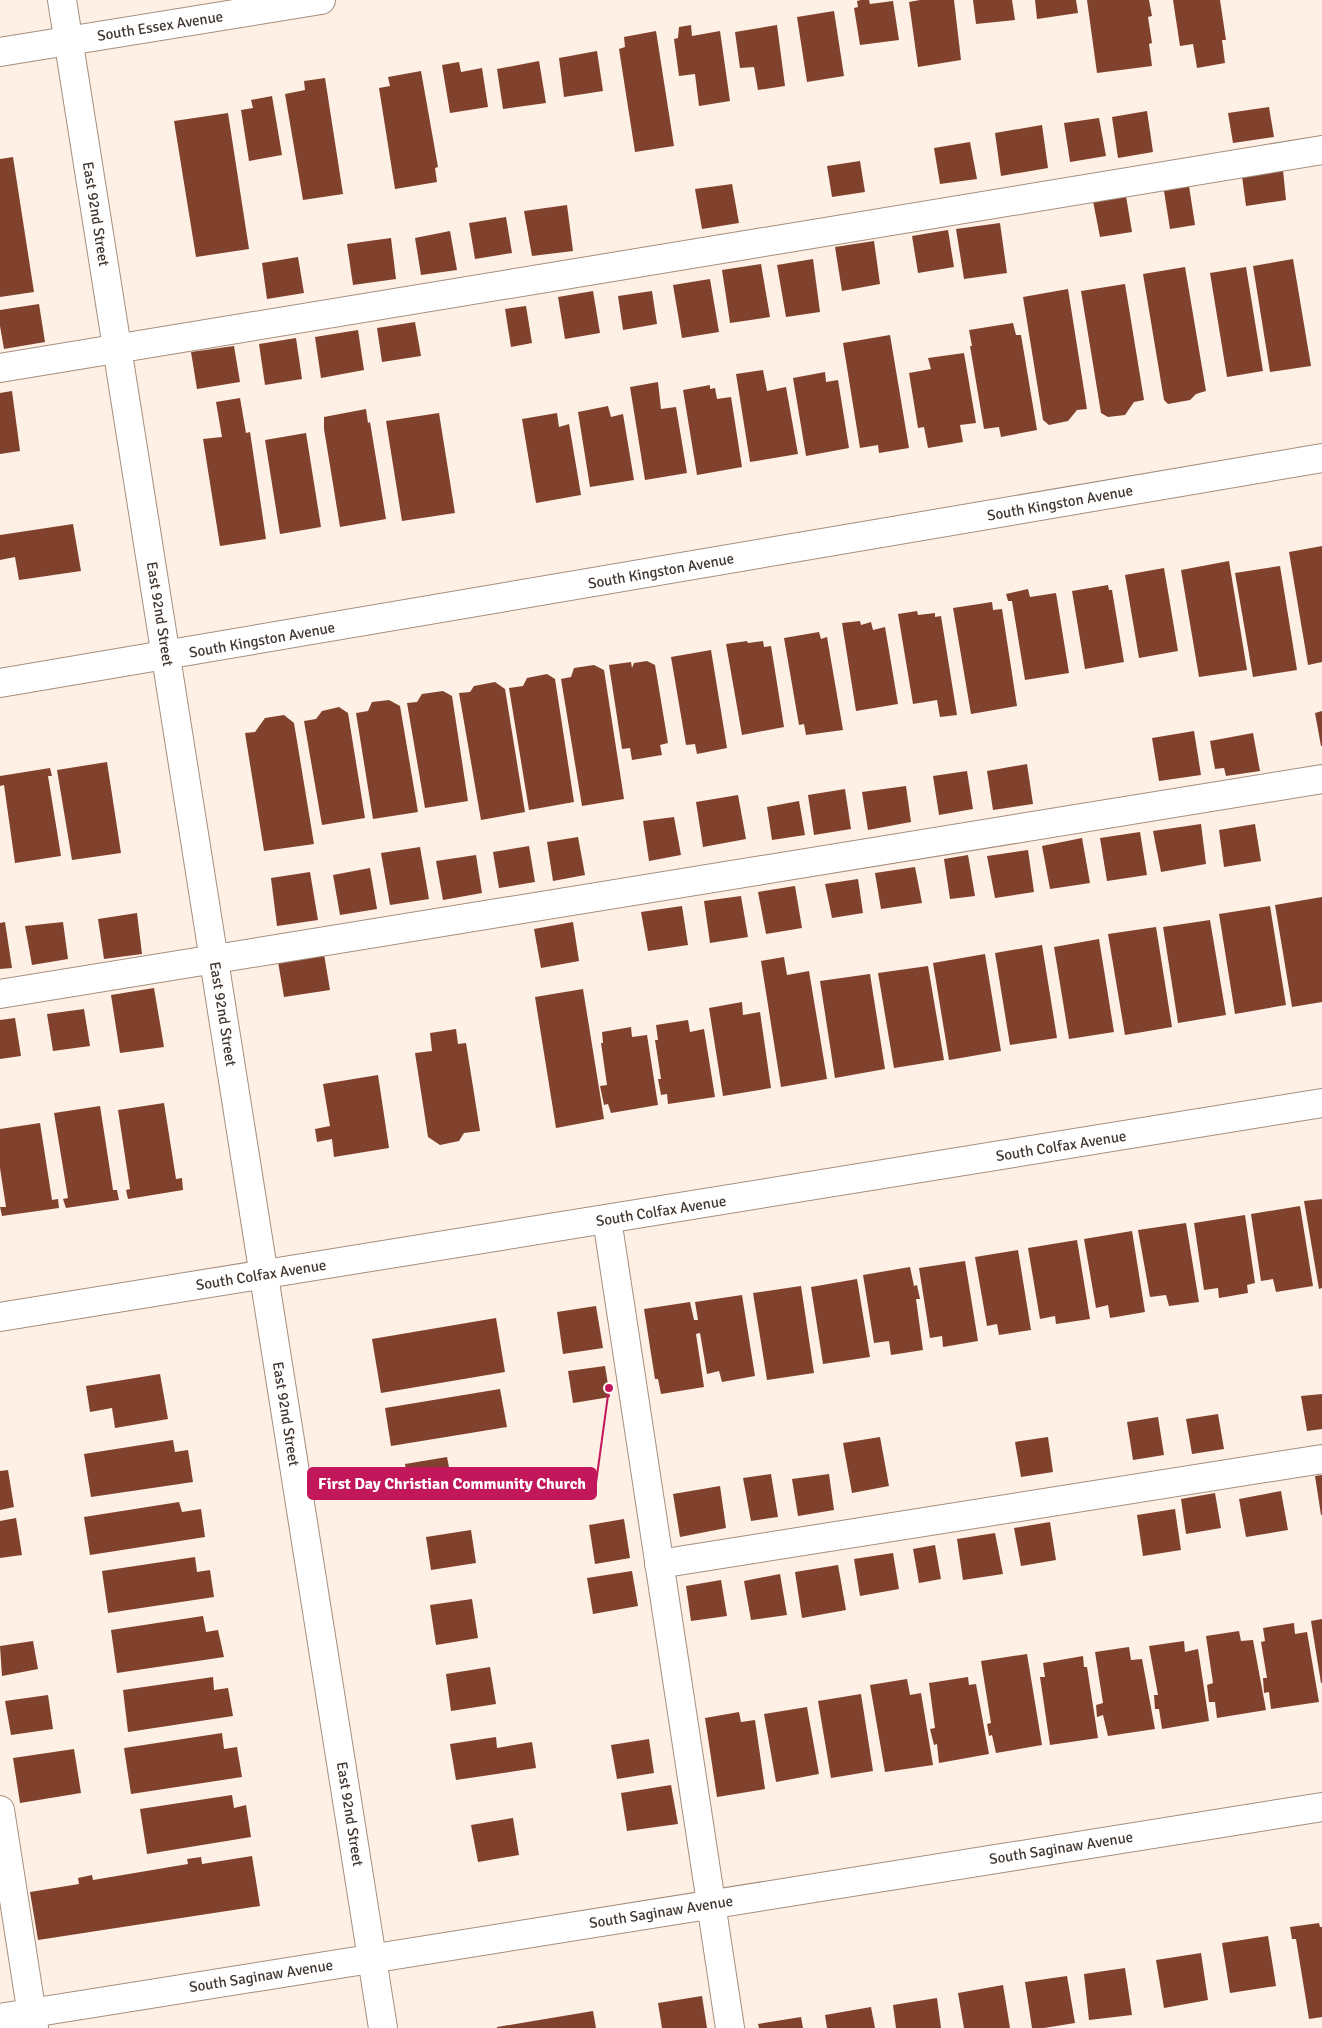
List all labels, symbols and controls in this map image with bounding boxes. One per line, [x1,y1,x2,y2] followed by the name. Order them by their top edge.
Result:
[96,7,224,45] street label: South Essex Avenue
[79,160,113,268] street label: East 92nd Street
[986,481,1134,525] street label: South Kingston Avenue
[587,549,735,593] street label: South Kingston Avenue
[143,560,177,668] street label: East 92nd Street
[188,618,336,662] street label: South Kingston Avenue
[206,960,240,1068] street label: East 92nd Street
[994,1127,1128,1165] street label: South Colfax Avenue
[594,1192,728,1230] street label: South Colfax Avenue
[194,1256,328,1294] street label: South Colfax Avenue
[269,1360,303,1468] street label: East 92nd Street
[308,1468,596,1499] callout: First Day Christian Community Church
[318,1474,586,1494] text: First Day Christian Community Church
[333,1760,367,1868] street label: East 92nd Street
[988,1828,1134,1868] street label: South Saginaw Avenue
[588,1892,734,1932] street label: South Saginaw Avenue
[188,1956,334,1996] street label: South Saginaw Avenue

